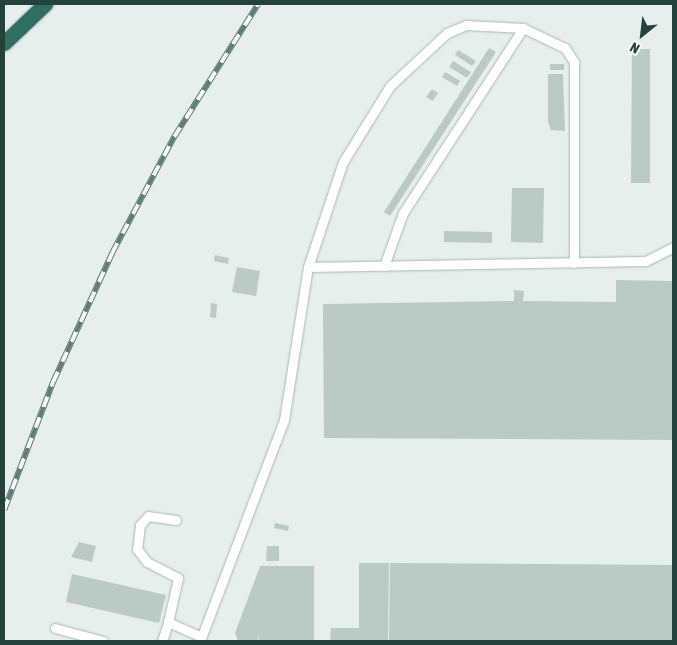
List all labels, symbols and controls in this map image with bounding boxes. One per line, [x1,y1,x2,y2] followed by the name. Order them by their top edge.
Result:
[617,10,667,60] north arrow
[627,39,642,57] text: N

